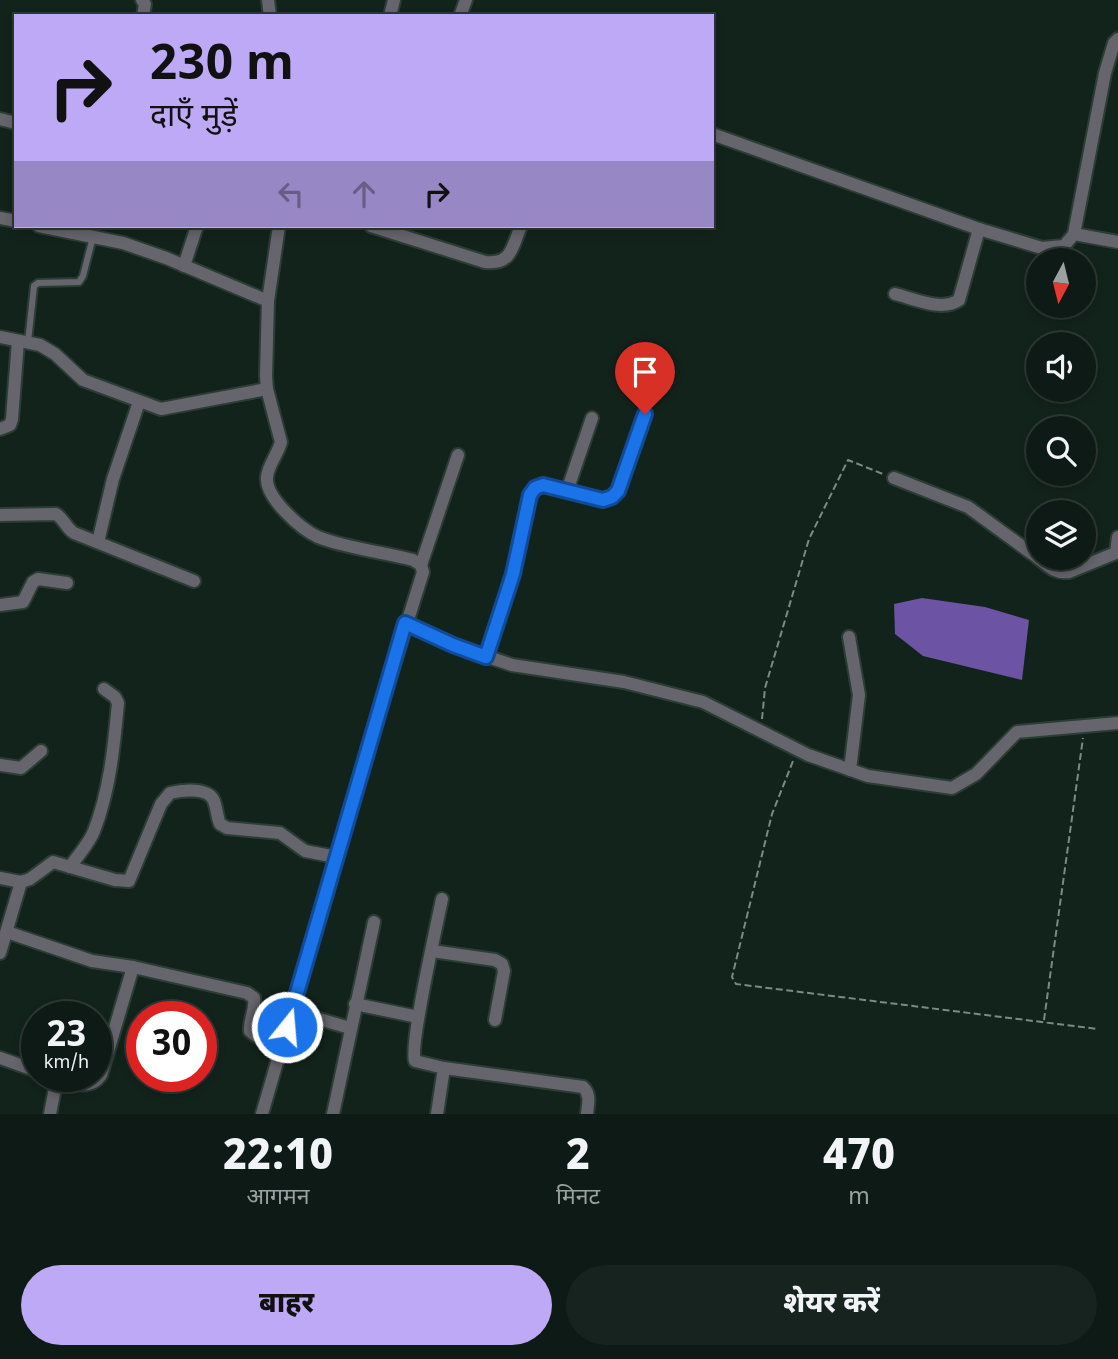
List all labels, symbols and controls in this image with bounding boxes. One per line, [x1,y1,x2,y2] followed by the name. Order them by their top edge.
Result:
[150,35,294,99] text: 230 m
[35,42,126,133] icon: right
[150,97,238,139] text: दाएँ मुड़ें
[272,175,310,213] icon: left
[345,175,383,213] icon: ahead
[418,175,456,213] icon: right
[1026,248,1096,318] north arrow
[1026,248,1096,570] map controls
[1026,332,1096,402] button: sound
[615,342,675,414] pin
[626,353,664,391] icon: arrive
[1026,416,1096,486] button: search
[1026,500,1096,570] button: layers
[250,990,324,1064] position arrow
[126,1001,217,1092] speed limit sign: 30
[47,1015,86,1060] text: 23
[44,1052,89,1075] text: km/h
[223,1131,333,1186] text: 22:10
[566,1131,590,1186] text: 2
[823,1131,895,1186] text: 470
[247,1183,310,1213] text: आगमन
[556,1183,600,1213] text: मिनट
[848,1183,870,1213] text: m
[21,1265,552,1345] button: बाहर
[566,1265,1097,1345] button: शेयर करें

